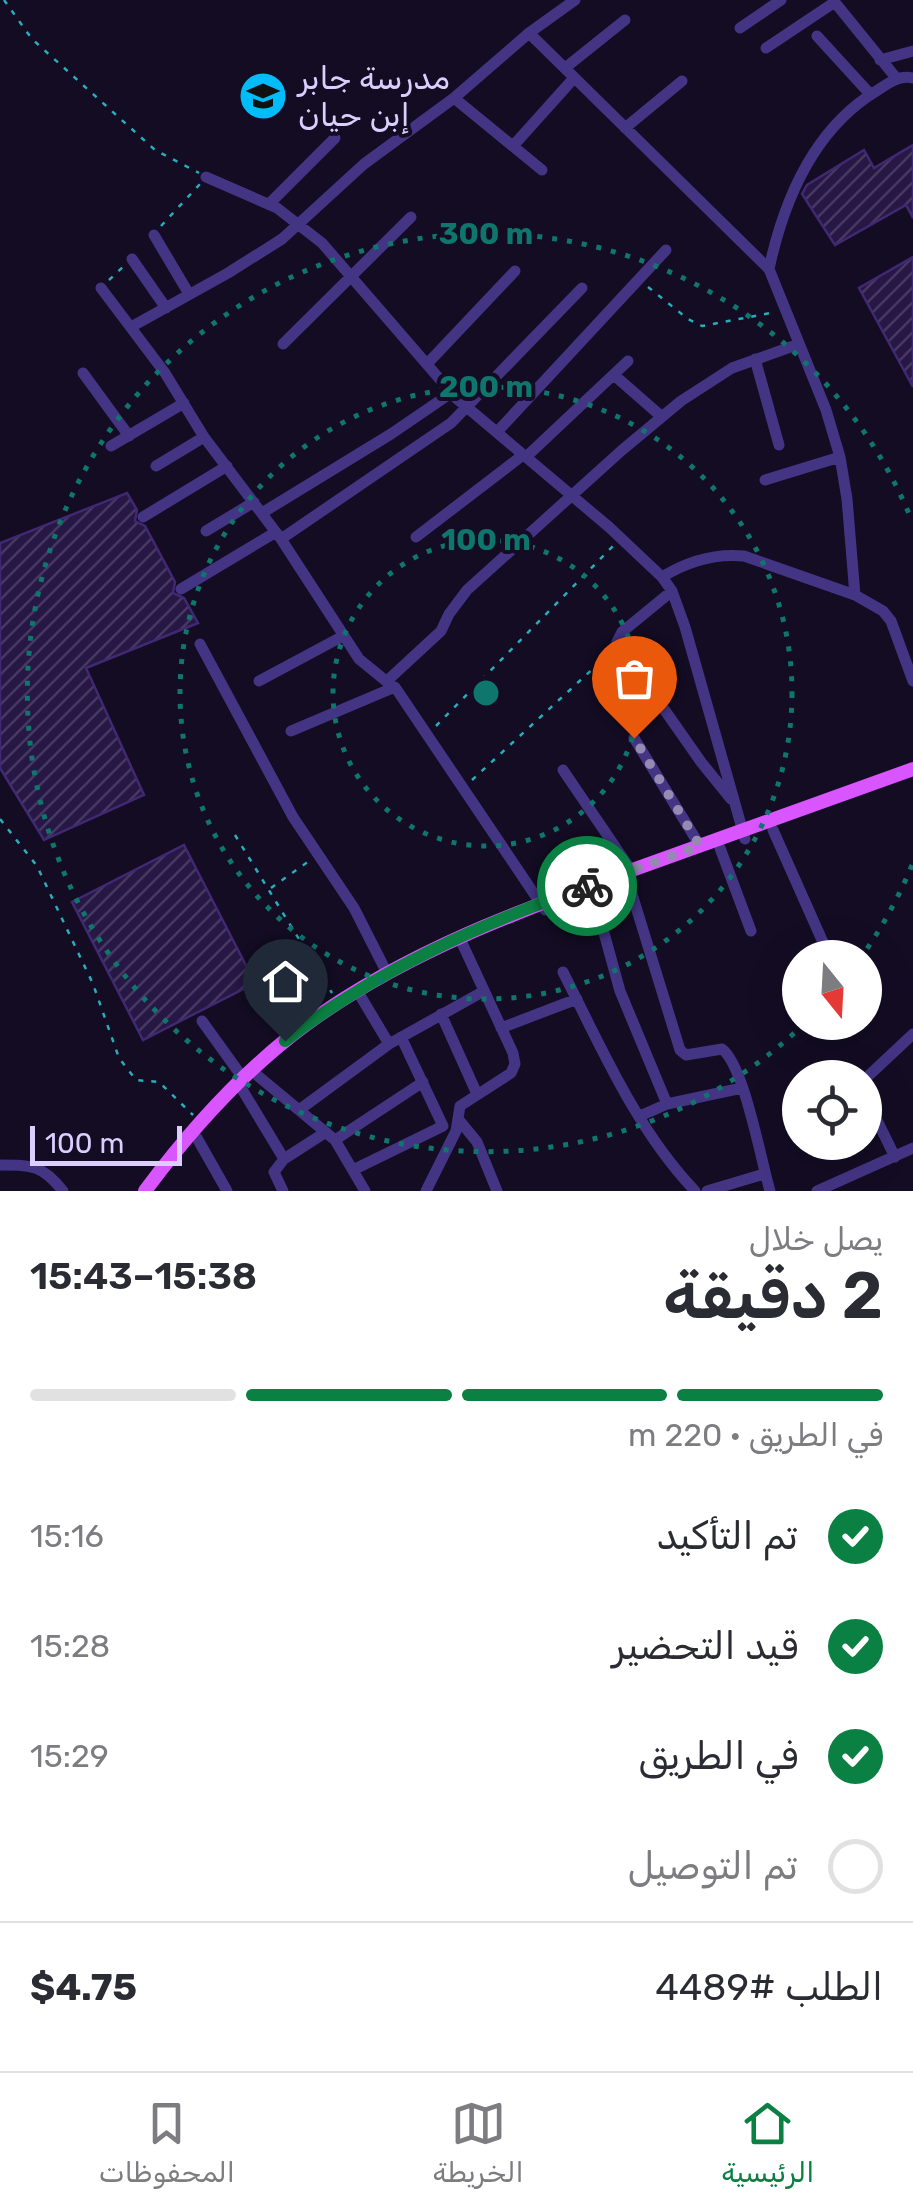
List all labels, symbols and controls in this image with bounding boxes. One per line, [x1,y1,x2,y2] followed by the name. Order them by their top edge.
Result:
[296,59,450,134] place label: مدرسة جابر إبن حيان
[237,70,289,122] school or university icon: مدرسة جابر إبن حيان
[439,216,533,252] text: 300 m
[439,369,533,405] text: 200 m
[441,522,531,558] text: 100 m
[592,636,677,739] pin
[607,651,662,706] icon: bag
[468,675,504,711] centre of rings
[537,836,637,936] courier
[560,859,615,914] icon: bike
[243,939,328,1042] pin
[782,940,882,1040] north arrow
[782,940,882,1160] map controls
[258,954,313,1009] icon: home
[782,1060,882,1160] button: locate
[30,1121,182,1166] scale bar
[45,1127,124,1160] text: 100 m
[749,1220,883,1258] text: يصل خلال
[30,1253,257,1299] text: 15:38–15:43
[663,1257,883,1334] text: 2 دقيقة
[628,1416,883,1454] text: في الطريق · 220 m
[828,1509,883,1564] icon: check
[656,1513,798,1559] text: تم التأكيد
[30,1517,104,1555] text: 15:16
[828,1619,883,1674] icon: check
[612,1623,798,1669] text: قيد التحضير
[30,1627,110,1665] text: 15:28
[828,1729,883,1784] icon: check
[638,1733,798,1779] text: في الطريق
[30,1737,109,1775] text: 15:29
[628,1843,798,1889] text: تم التوصيل
[30,1964,137,2010] text: $4.75
[655,1964,883,2010] text: الطلب #4489
[99,2096,235,2189] tab: المحفوظات
[432,2096,524,2189] tab: الخريطة
[721,2096,814,2189] tab: الرئيسية

